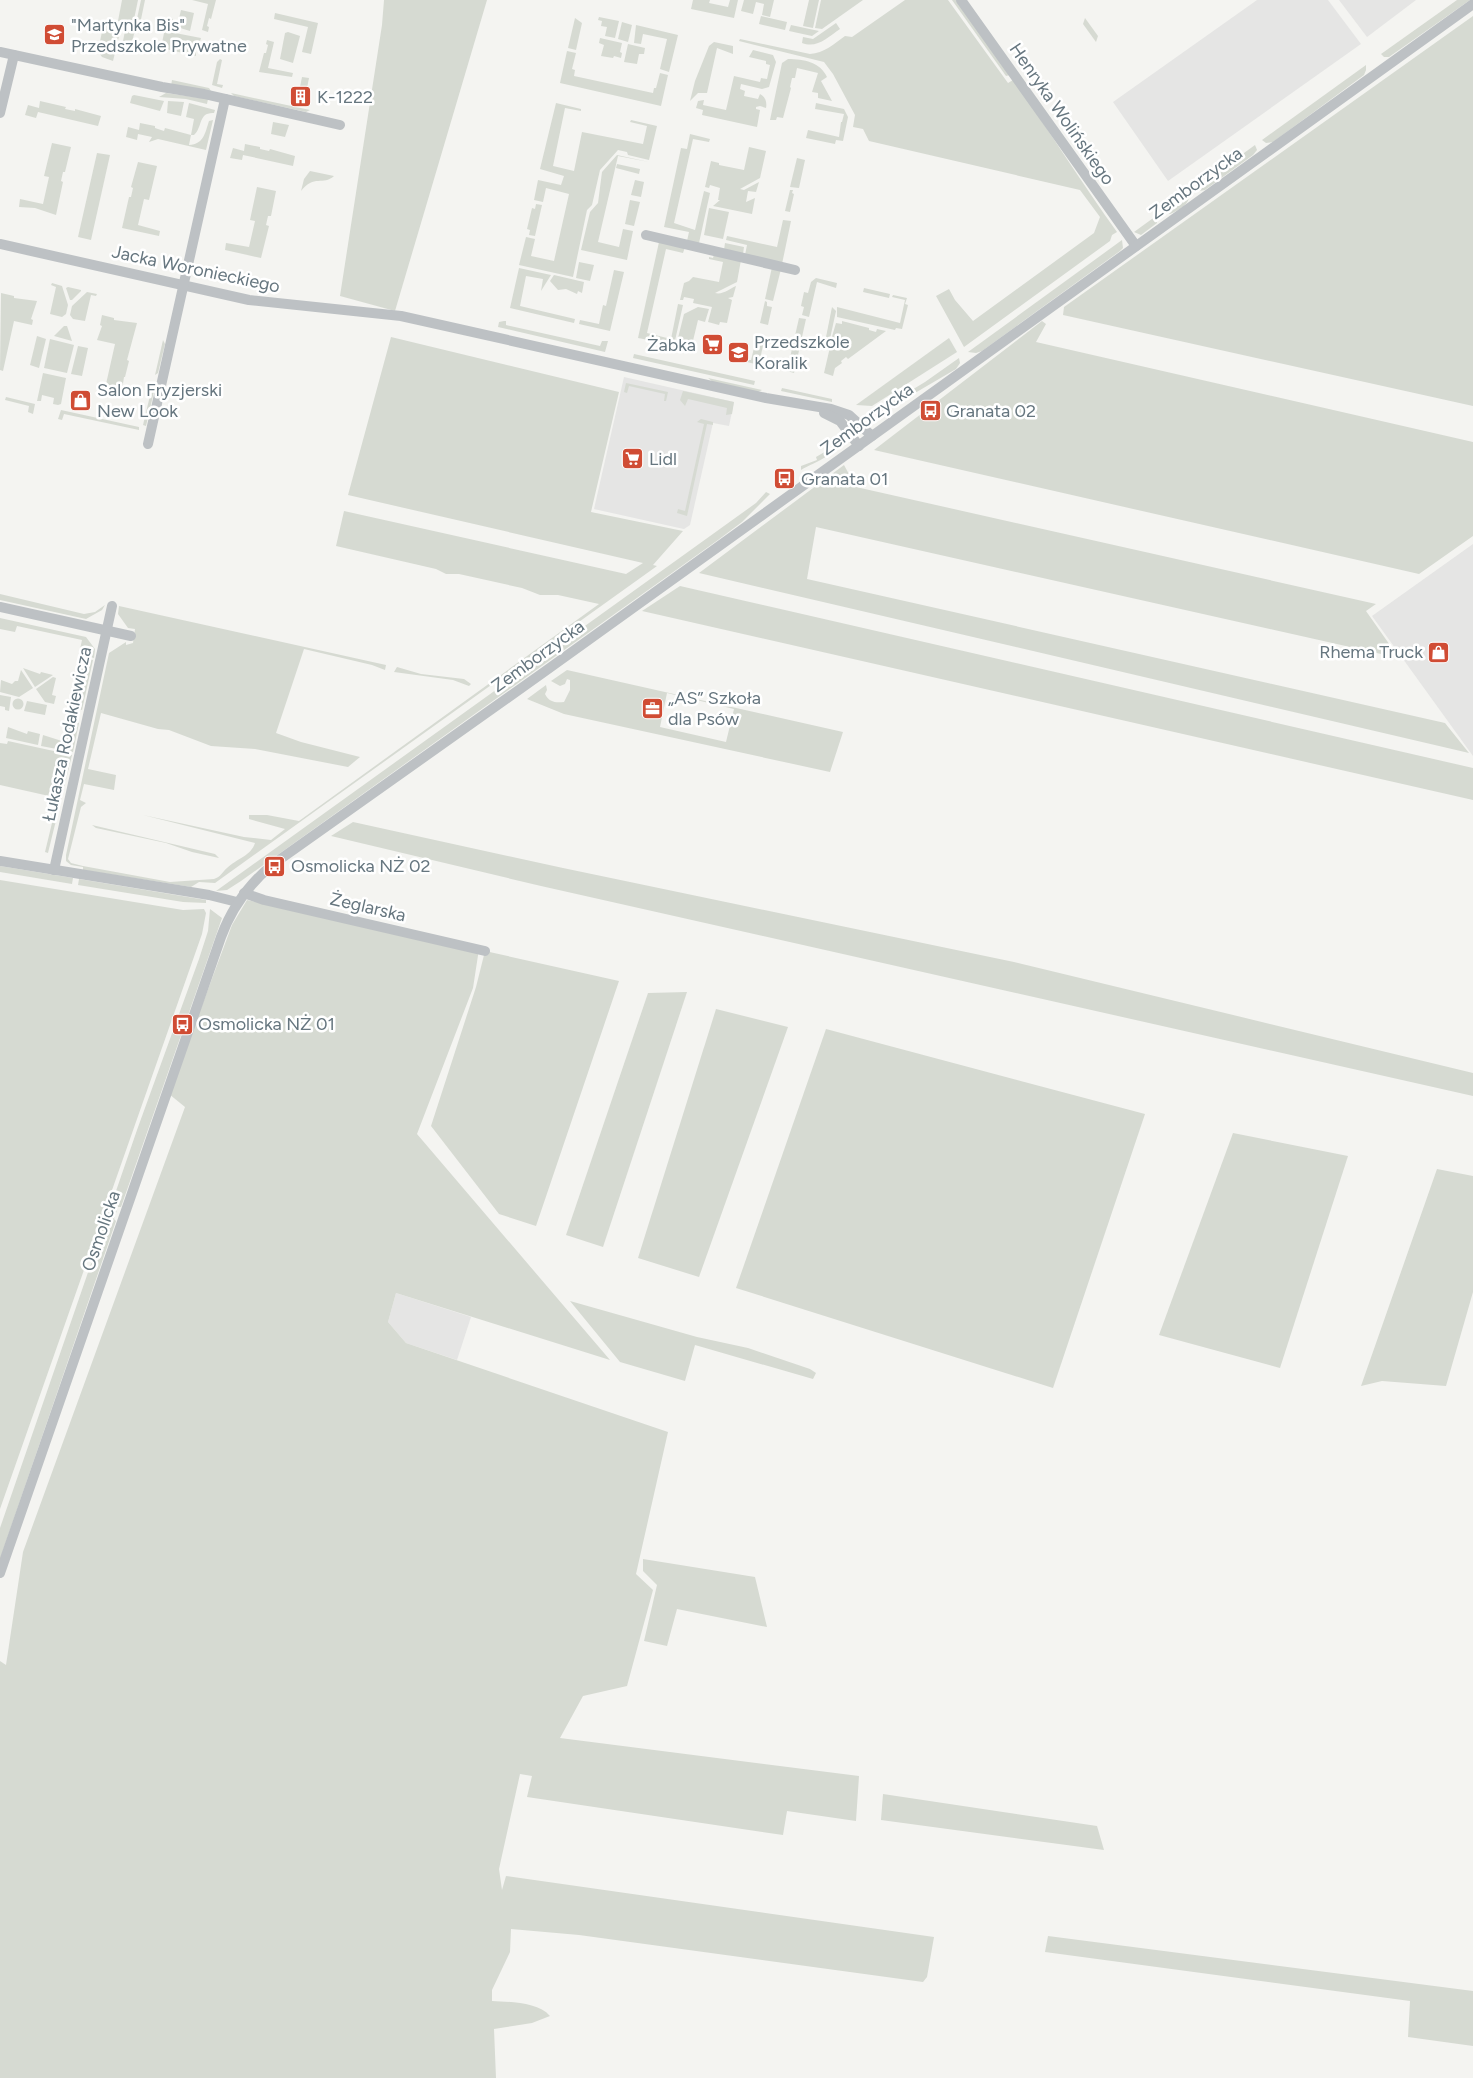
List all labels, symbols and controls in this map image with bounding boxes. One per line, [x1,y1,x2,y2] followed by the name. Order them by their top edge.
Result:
[71,14,247,57] place label: "Martynka Bis" Przedszkole Prywatne
[43,23,67,47] school or university icon: "Martynka Bis" Przedszkole Prywatne
[1005,39,1119,189] street label: Henryka Wolińskiego
[289,85,313,109] building icon: K-1222
[317,86,373,108] place label: K-1222
[1145,142,1247,224] street label: Zemborzycka
[110,240,282,298] street label: Jacka Woronieckiego
[754,331,850,374] place label: Przedszkole Koralik
[700,333,724,357] supermarket icon: Żabka
[647,334,696,356] place label: Żabka
[726,340,750,364] school or university icon: Przedszkole Koralik
[816,378,918,460] street label: Zemborzycka
[97,379,222,422] place label: Salon Fryzjerski New Look
[69,388,93,412] shop icon: Salon Fryzjerski New Look
[918,399,942,423] bus stop icon: Granata 02
[946,400,1036,422] place label: Granata 02
[621,447,645,471] supermarket icon: Lidl
[649,448,677,470] place label: Lidl
[773,467,797,491] bus stop icon: Granata 01
[801,468,889,490] place label: Granata 01
[487,615,589,697] street label: Zemborzycka
[1427,640,1451,664] shop icon: Rhema Truck
[1319,641,1423,663] place label: Rhema Truck
[38,645,96,823] street label: Łukasza Rodakiewicza
[668,687,761,730] place label: „AS” Szkoła dla Psów
[640,696,664,720] office icon: „AS” Szkoła dla Psów
[263,854,287,878] bus stop icon: Osmolicka NŻ 02
[291,855,431,877] place label: Osmolicka NŻ 02
[328,888,408,926] street label: Żeglarska
[170,1012,194,1036] bus stop icon: Osmolicka NŻ 01
[198,1013,335,1035] place label: Osmolicka NŻ 01
[77,1188,125,1274] street label: Osmolicka

